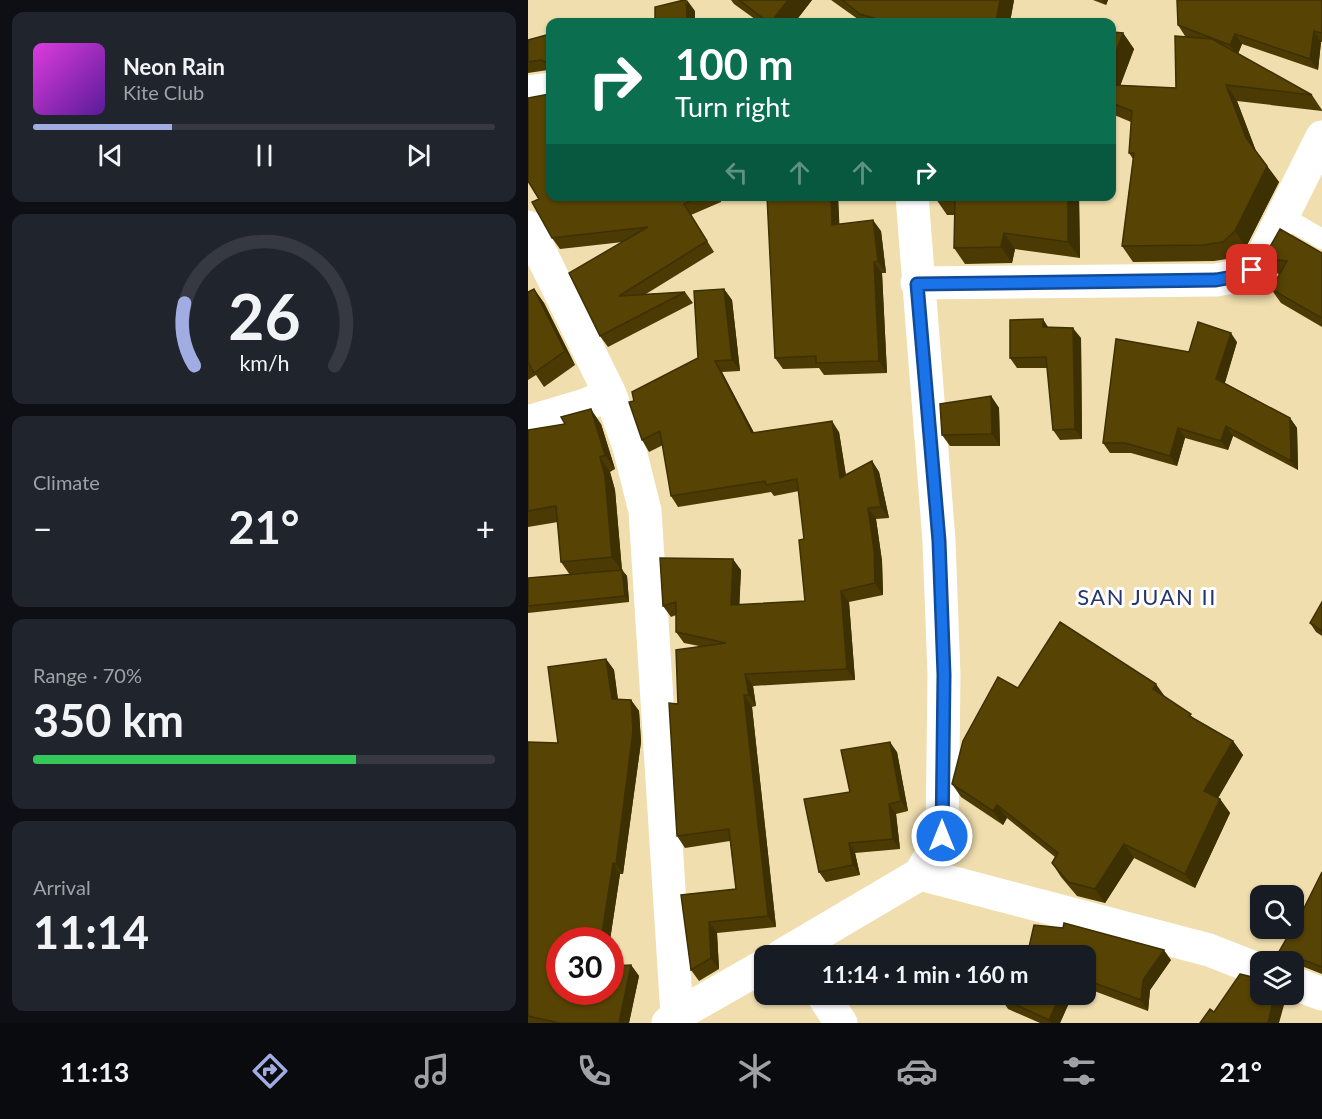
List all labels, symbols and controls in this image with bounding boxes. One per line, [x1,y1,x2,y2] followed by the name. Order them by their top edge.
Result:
[675,39,793,89] text: 100 m
[576,42,654,120] icon: right
[123,53,225,80] text: Neon Rain
[123,80,204,104] text: Kite Club
[675,90,790,123] text: Turn right
[94,139,127,172] icon: previous
[248,139,281,172] icon: pause
[402,139,435,172] icon: next
[720,156,753,189] icon: left
[783,156,816,189] icon: ahead
[846,156,879,189] icon: ahead
[909,156,942,189] icon: right
[1226,244,1277,295] pin
[1235,253,1268,286] icon: arrive
[228,278,300,353] text: 26
[239,351,289,377] text: km/h
[33,470,100,494] text: Climate
[229,500,299,554] text: 21°
[33,508,52,548] text: −
[476,508,495,548] text: +
[1077,583,1217,610] district label: SAN JUAN II
[33,663,142,687] text: Range · 70%
[33,693,184,747] text: 350 km
[910,804,974,868] position arrow
[33,875,91,899] text: Arrival
[1250,885,1304,1005] map controls
[1250,885,1304,939] button: search
[33,905,149,959] text: 11:14
[546,927,624,1005] speed limit sign: 30
[1250,951,1304,1005] button: layers
[822,961,1028,988] text: 11:14 · 1 min · 160 m
[249,1050,291,1092] icon: directions
[411,1050,453,1092] icon: music
[573,1050,615,1092] icon: phone
[734,1050,776,1092] icon: climate
[896,1050,938,1092] icon: car
[1058,1050,1100,1092] icon: filters
[60,1055,129,1088] text: 11:13
[1219,1055,1262,1088] text: 21°

